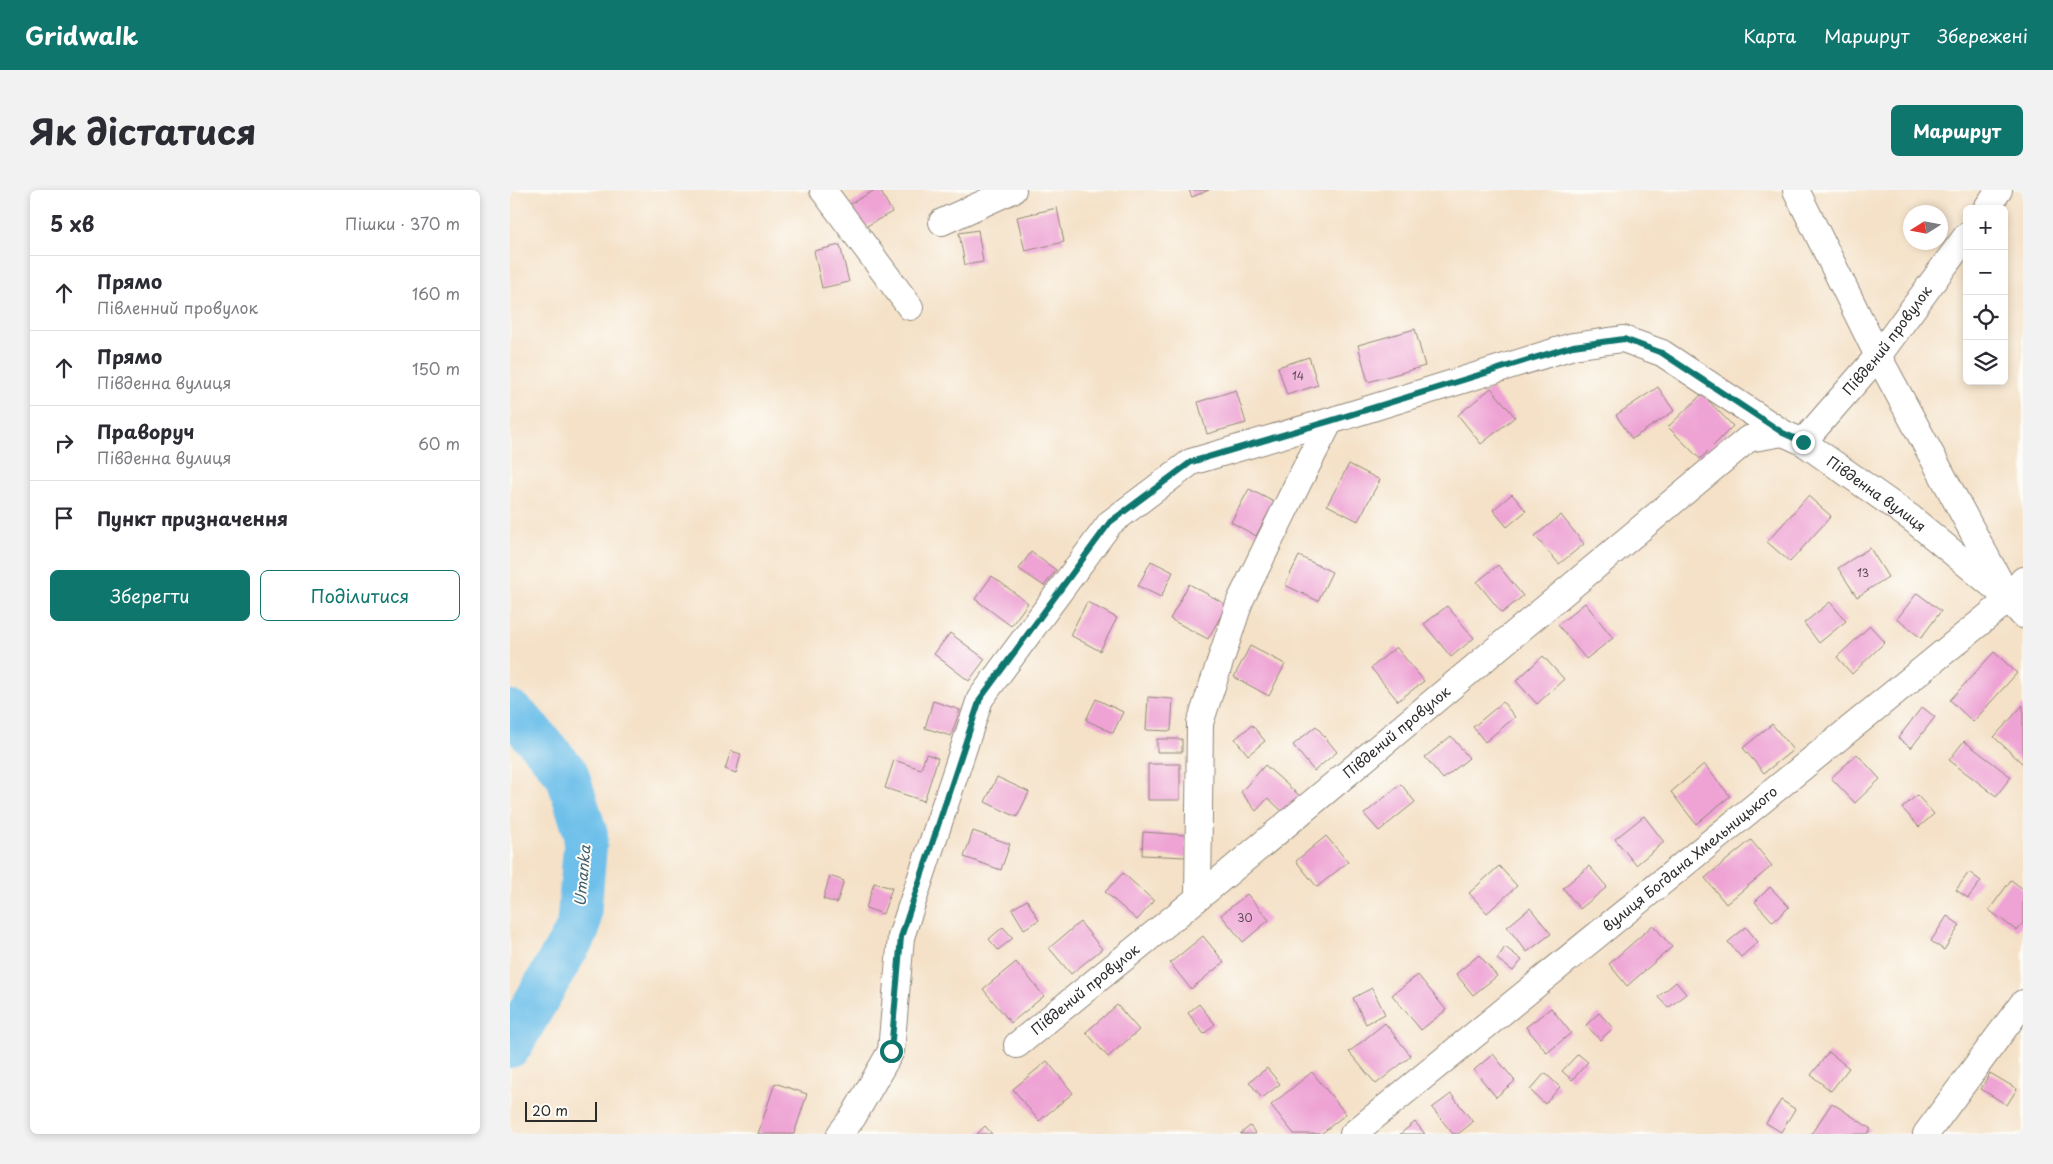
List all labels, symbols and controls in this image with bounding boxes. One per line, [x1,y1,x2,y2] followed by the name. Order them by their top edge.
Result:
[25,17,138,53] text: Gridwalk
[1743,22,1796,49] text: Карта
[1824,22,1909,49] text: Маршрут
[1937,22,2028,49] text: Збережені
[30,104,256,157] text: Як дістатися
[1891,105,2023,156] button: Маршрут
[1903,205,1948,250] north arrow
[1963,205,2008,385] map controls
[1963,205,2008,250] button: +
[50,207,94,239] text: 5 хв
[345,211,460,235] text: Пішки · 370 m
[1963,250,2008,295] button: −
[97,267,162,295] text: Прямо
[50,279,78,307] icon: ahead
[412,281,460,305] text: 160 m
[1837,281,1937,400] street label: Південий провулок
[97,295,258,319] text: Півленний провулок
[1963,295,2008,340] button: locate
[1963,340,2008,385] button: layers
[97,342,162,370] text: Прямо
[50,354,78,382] icon: ahead
[412,356,460,380] text: 150 m
[1292,367,1304,384] house number: 14
[97,370,231,394] text: Південна вулиця
[97,417,194,445] text: Праворуч
[50,429,78,457] icon: right
[418,431,460,455] text: 60 m
[1792,431,1815,454] route end
[97,445,231,469] text: Південна вулиця
[1823,451,1931,536] street label: Південна вулиця
[50,504,78,532] icon: arrive
[97,504,288,532] text: Пункт призначення
[1857,564,1869,581] house number: 13
[50,570,250,621] button: Зберегти
[260,570,460,621] button: Поділитися
[1338,680,1455,783] street label: Південий провулок
[1598,781,1782,936] street label: вулиця Богдана Хмельницького
[567,844,596,908] water label: Umanka
[1237,909,1253,926] house number: 30
[1026,938,1144,1040] street label: Південий провулок
[880,1040,903,1063] route start
[525,1099,598,1122] scale bar
[532,1100,568,1121] text: 20 m

